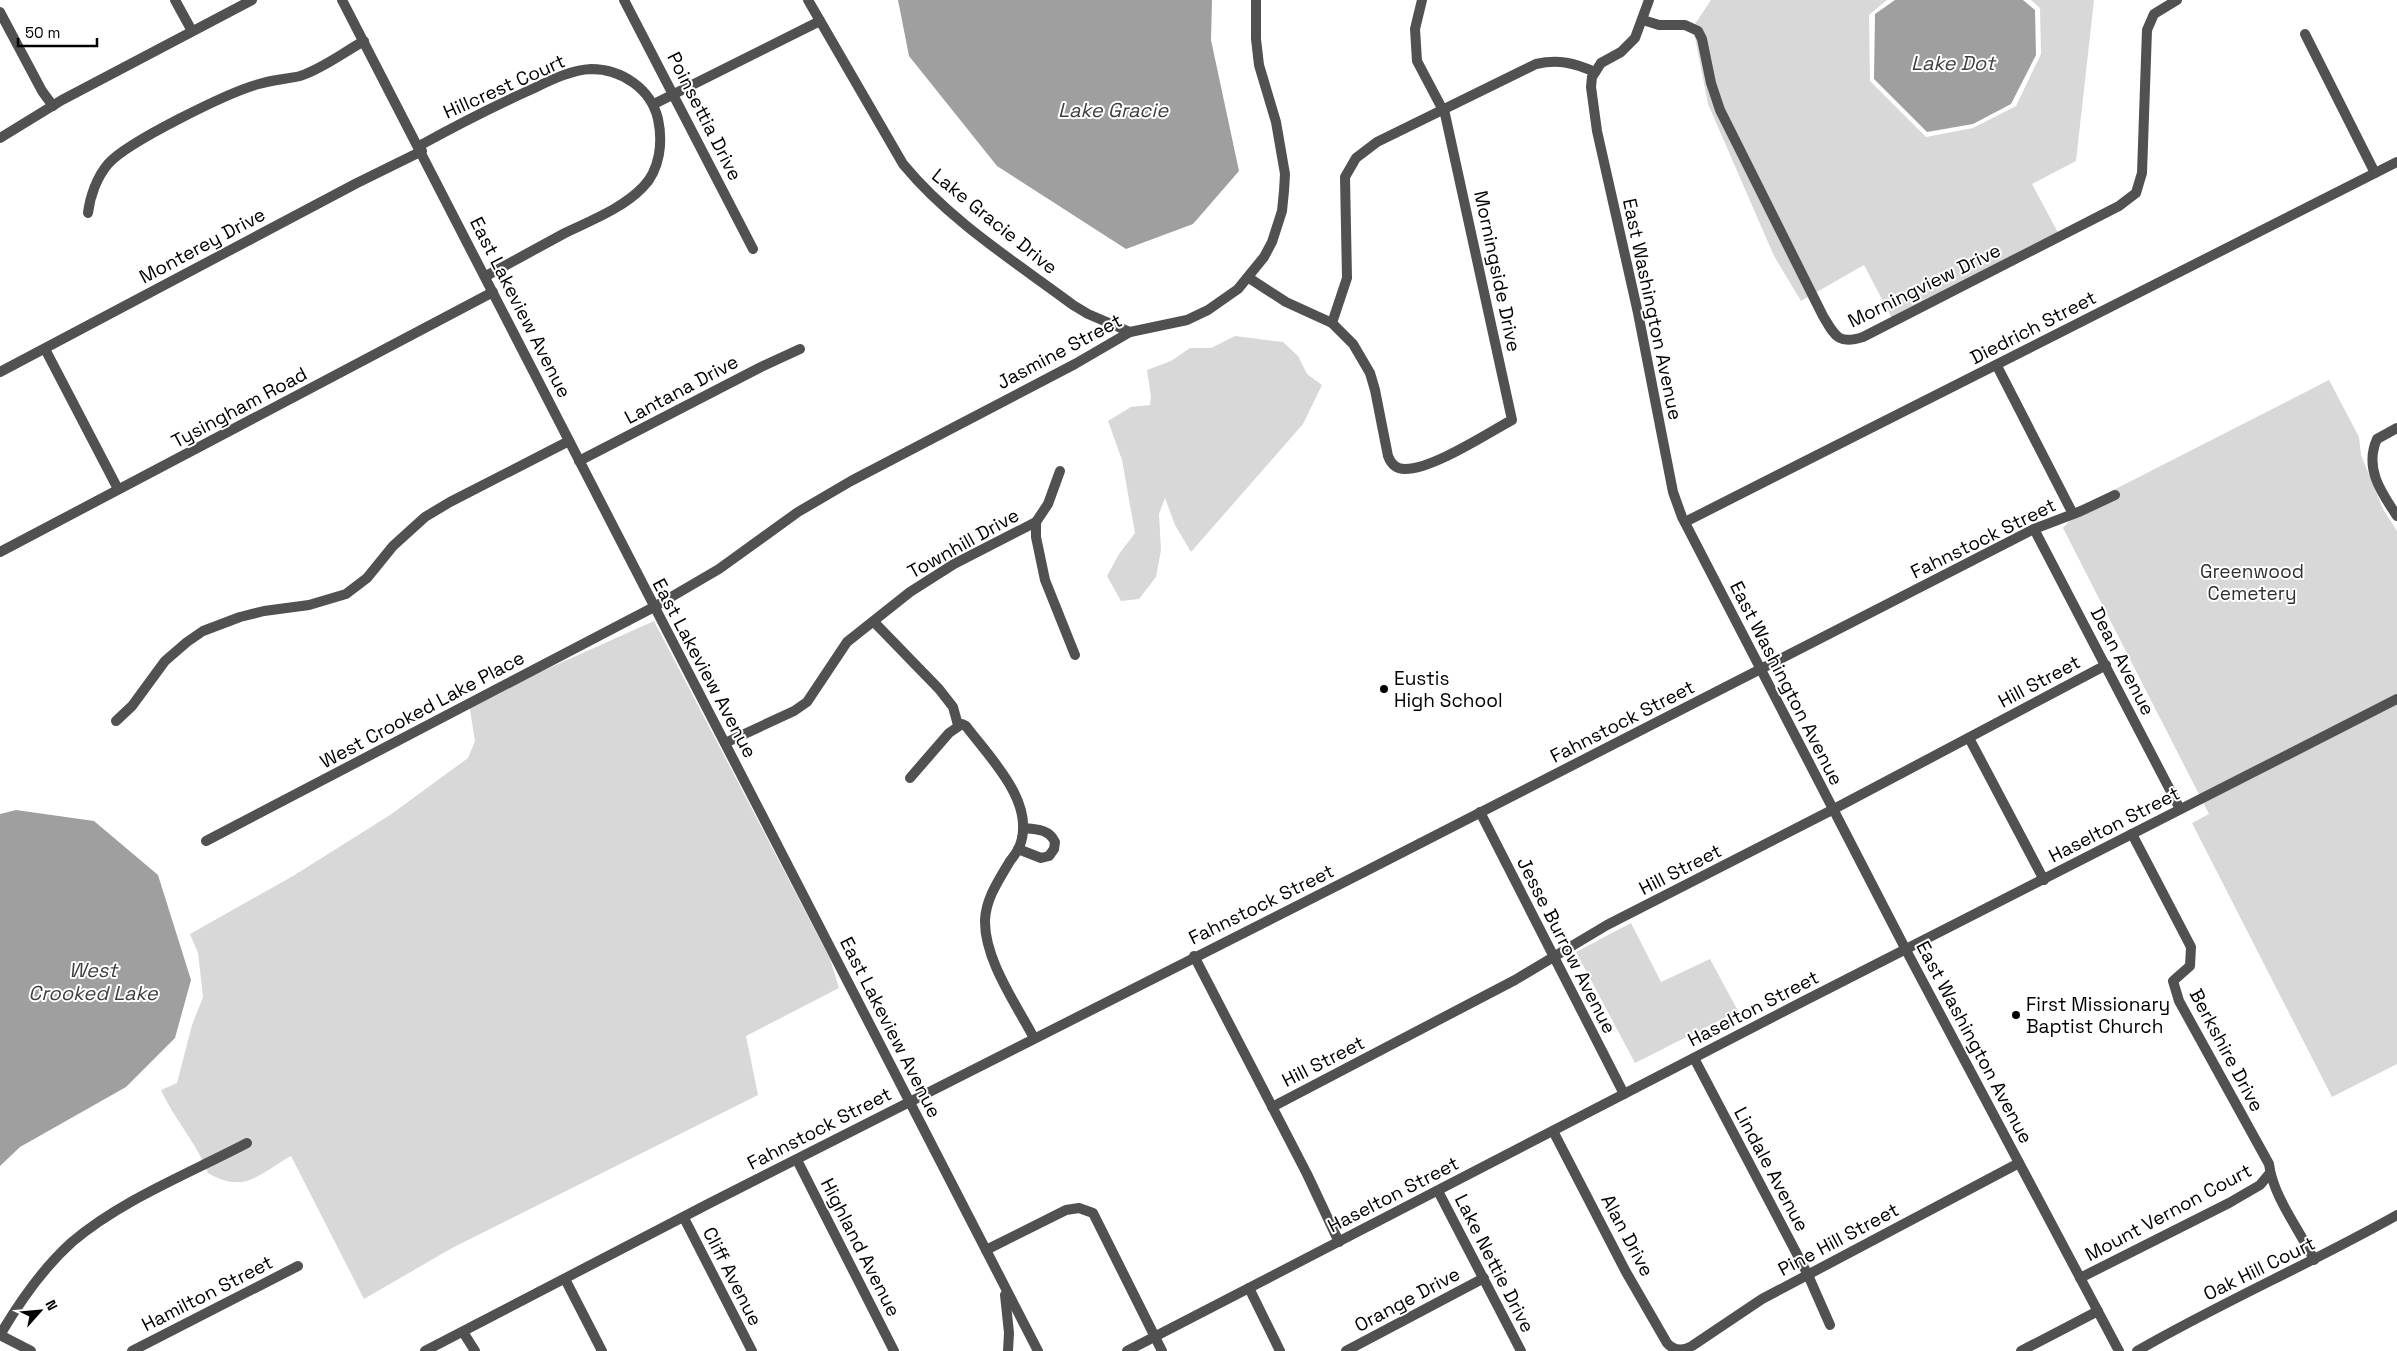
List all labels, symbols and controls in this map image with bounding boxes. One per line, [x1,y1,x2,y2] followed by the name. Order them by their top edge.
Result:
[18,15,96,47] scale bar
[25,23,60,42] text: 50 m
[439,48,569,124] street label: Hillcrest Court
[661,48,748,185] street label: Poinsettia Drive
[1911,50,1997,76] water label: Lake Dot
[1058,97,1169,123] water label: Lake Gracie
[927,163,1063,280] street label: Lake Gracie Drive
[1468,188,1527,354] street label: Morningside Drive
[1617,196,1688,422] street label: East Washington Avenue
[135,202,270,289] street label: Monterey Drive
[464,213,577,402] street label: East Lakeview Avenue
[1844,238,2005,333] street label: Morningview Drive
[1966,285,2101,370] street label: Diedrich Street
[992,308,1126,395] street label: Jasmine Street
[620,349,742,430] street label: Lantana Drive
[167,361,311,454] street label: Tysingham Road
[1906,492,2060,584] street label: Fahnstock Street
[903,503,1023,584] street label: Townhill Drive
[2200,559,2304,606] park label: Greenwood Cemetery
[647,574,762,762] street label: East Lakeview Avenue
[1724,577,1849,789] street label: East Washington Avenue
[2085,603,2161,720] street label: Dean Avenue
[316,645,529,774] street label: West Crooked Lake Place
[1994,649,2085,713] street label: Hill Street
[1394,666,1503,713] place label: Eustis High School
[1546,674,1699,769] street label: Fahnstock Street
[1378,683,1390,695] marker: Eustis High School
[2044,781,2184,868] street label: Haselton Street
[1635,838,1726,901] street label: Hill Street
[1511,853,1622,1038] street label: Jesse Burrow Avenue
[1184,858,1338,950] street label: Fahnstock Street
[834,933,947,1122] street label: East Lakeview Avenue
[1911,937,2039,1148] street label: East Washington Avenue
[28,957,159,1006] water label: West Crooked Lake
[1683,965,1823,1052] street label: Haselton Street
[2184,984,2269,1116] street label: Berkshire Drive
[2026,992,2170,1039] place label: First Missionary Baptist Church
[2010,1009,2022,1021] marker: First Missionary Baptist Church
[1278,1030,1369,1093] street label: Hill Street
[743,1081,896,1176] street label: Fahnstock Street
[1728,1103,1815,1236] street label: Lindale Avenue
[1323,1151,1463,1238] street label: Haselton Street
[2081,1158,2256,1267] street label: Mount Vernon Court
[815,1174,906,1321] street label: Highland Avenue
[1449,1190,1540,1337] street label: Lake Nettie Drive
[1595,1190,1660,1281] street label: Alan Drive
[1774,1197,1903,1282] street label: Pine Hill Street
[697,1223,768,1330] street label: Cliff Avenue
[2199,1231,2319,1306] street label: Oak Hill Court
[137,1250,277,1337] street label: Hamilton Street
[1350,1261,1464,1338] street label: Orange Drive
[15,1286,65,1336] north arrow
[41,1297,62,1313] text: N

